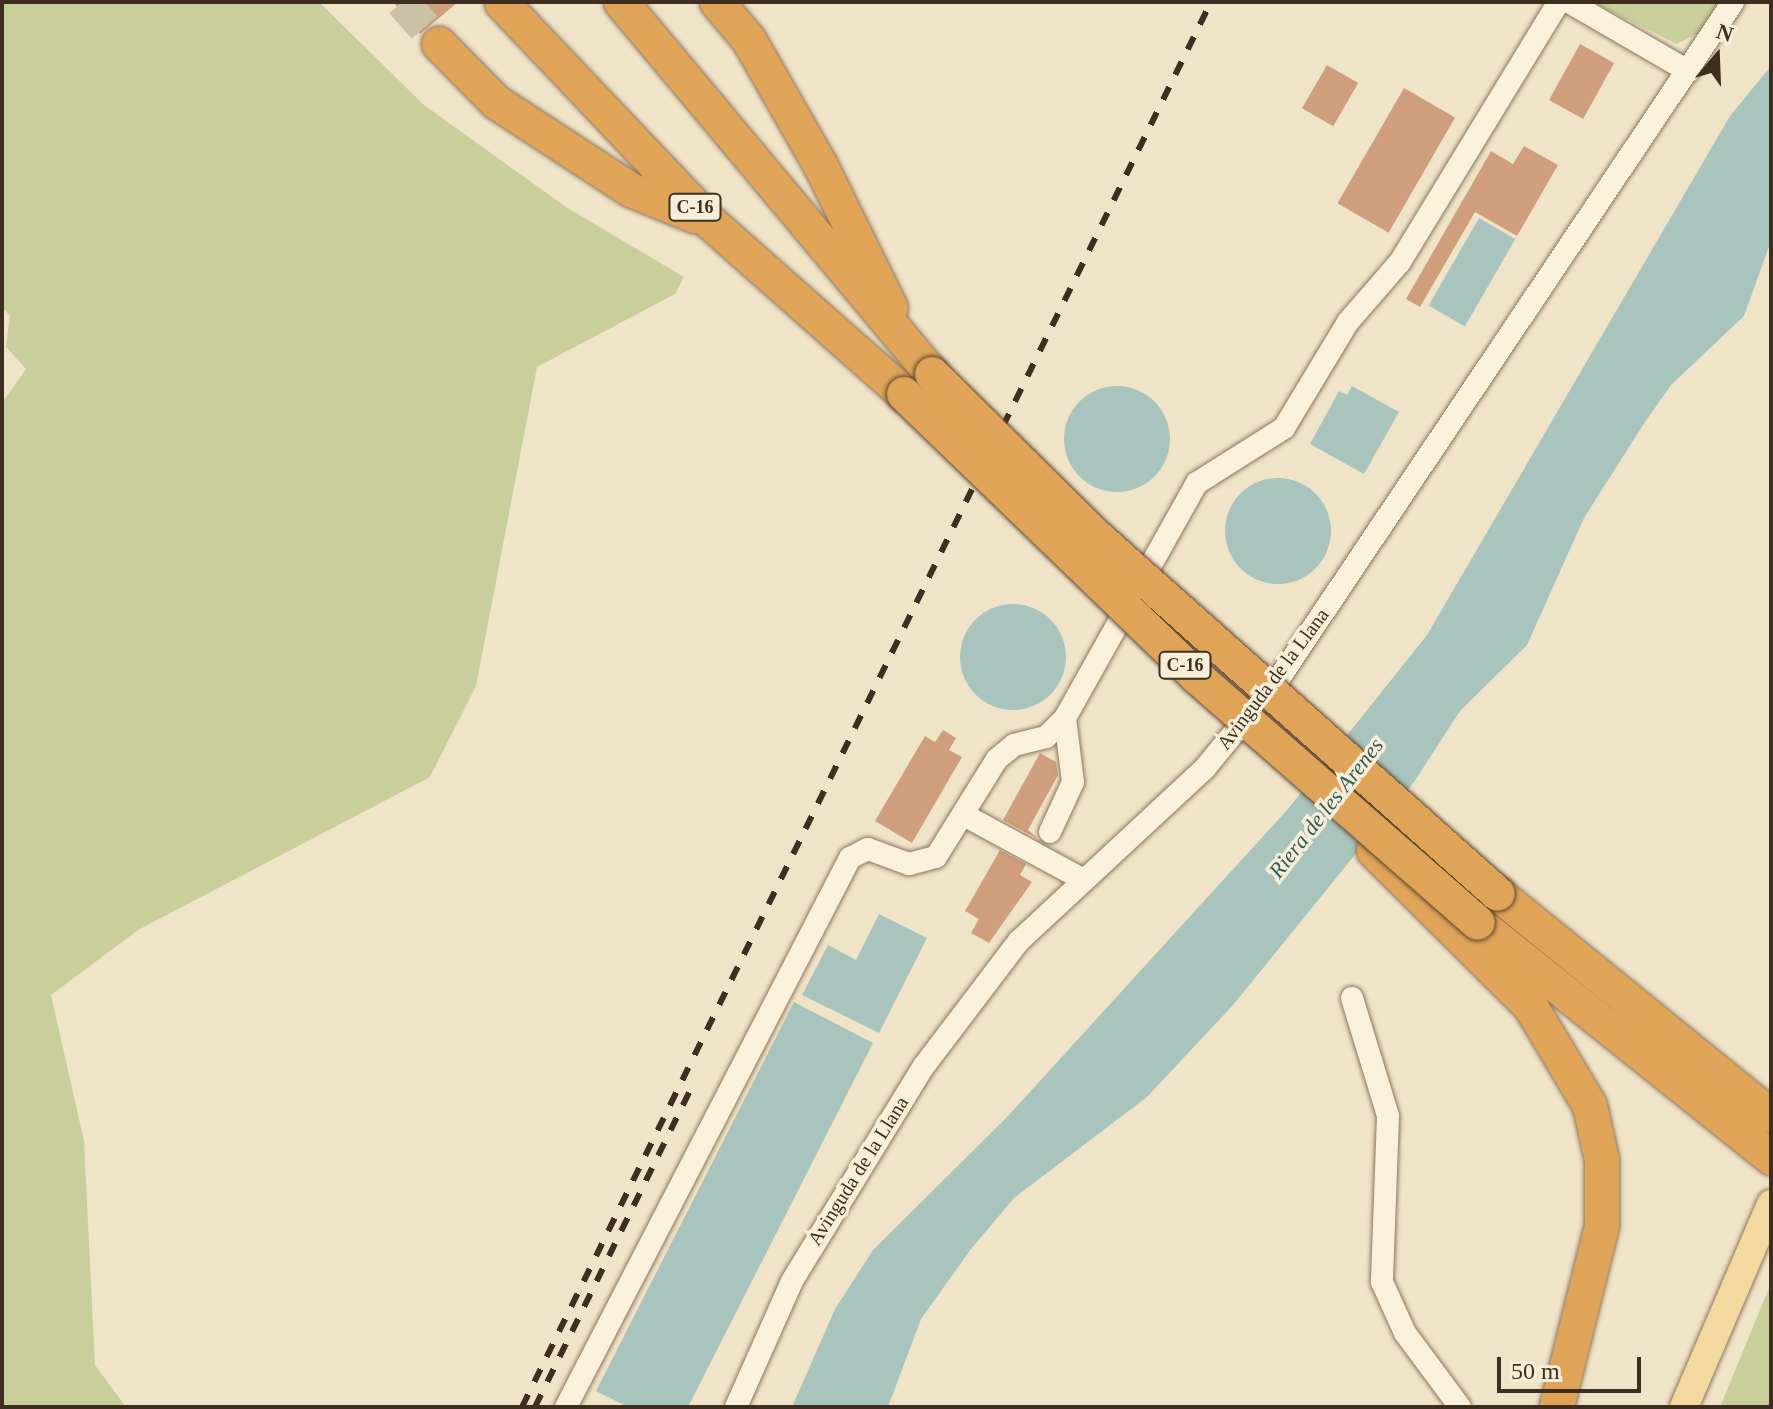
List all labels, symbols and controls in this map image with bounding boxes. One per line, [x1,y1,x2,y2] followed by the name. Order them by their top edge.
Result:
[1677,16,1757,96] north arrow
[1713,18,1737,47] text: N
[667,193,723,221] road number: C-16
[1212,603,1334,755] street label: Avinguda de la Llana
[1157,651,1213,679] road number: C-16
[1263,733,1389,883] water label: Riera de les Arenes
[802,1092,914,1250] street label: Avinguda de la Llana
[1501,1341,1645,1391] scale bar
[1511,1358,1560,1384] text: 50 m

